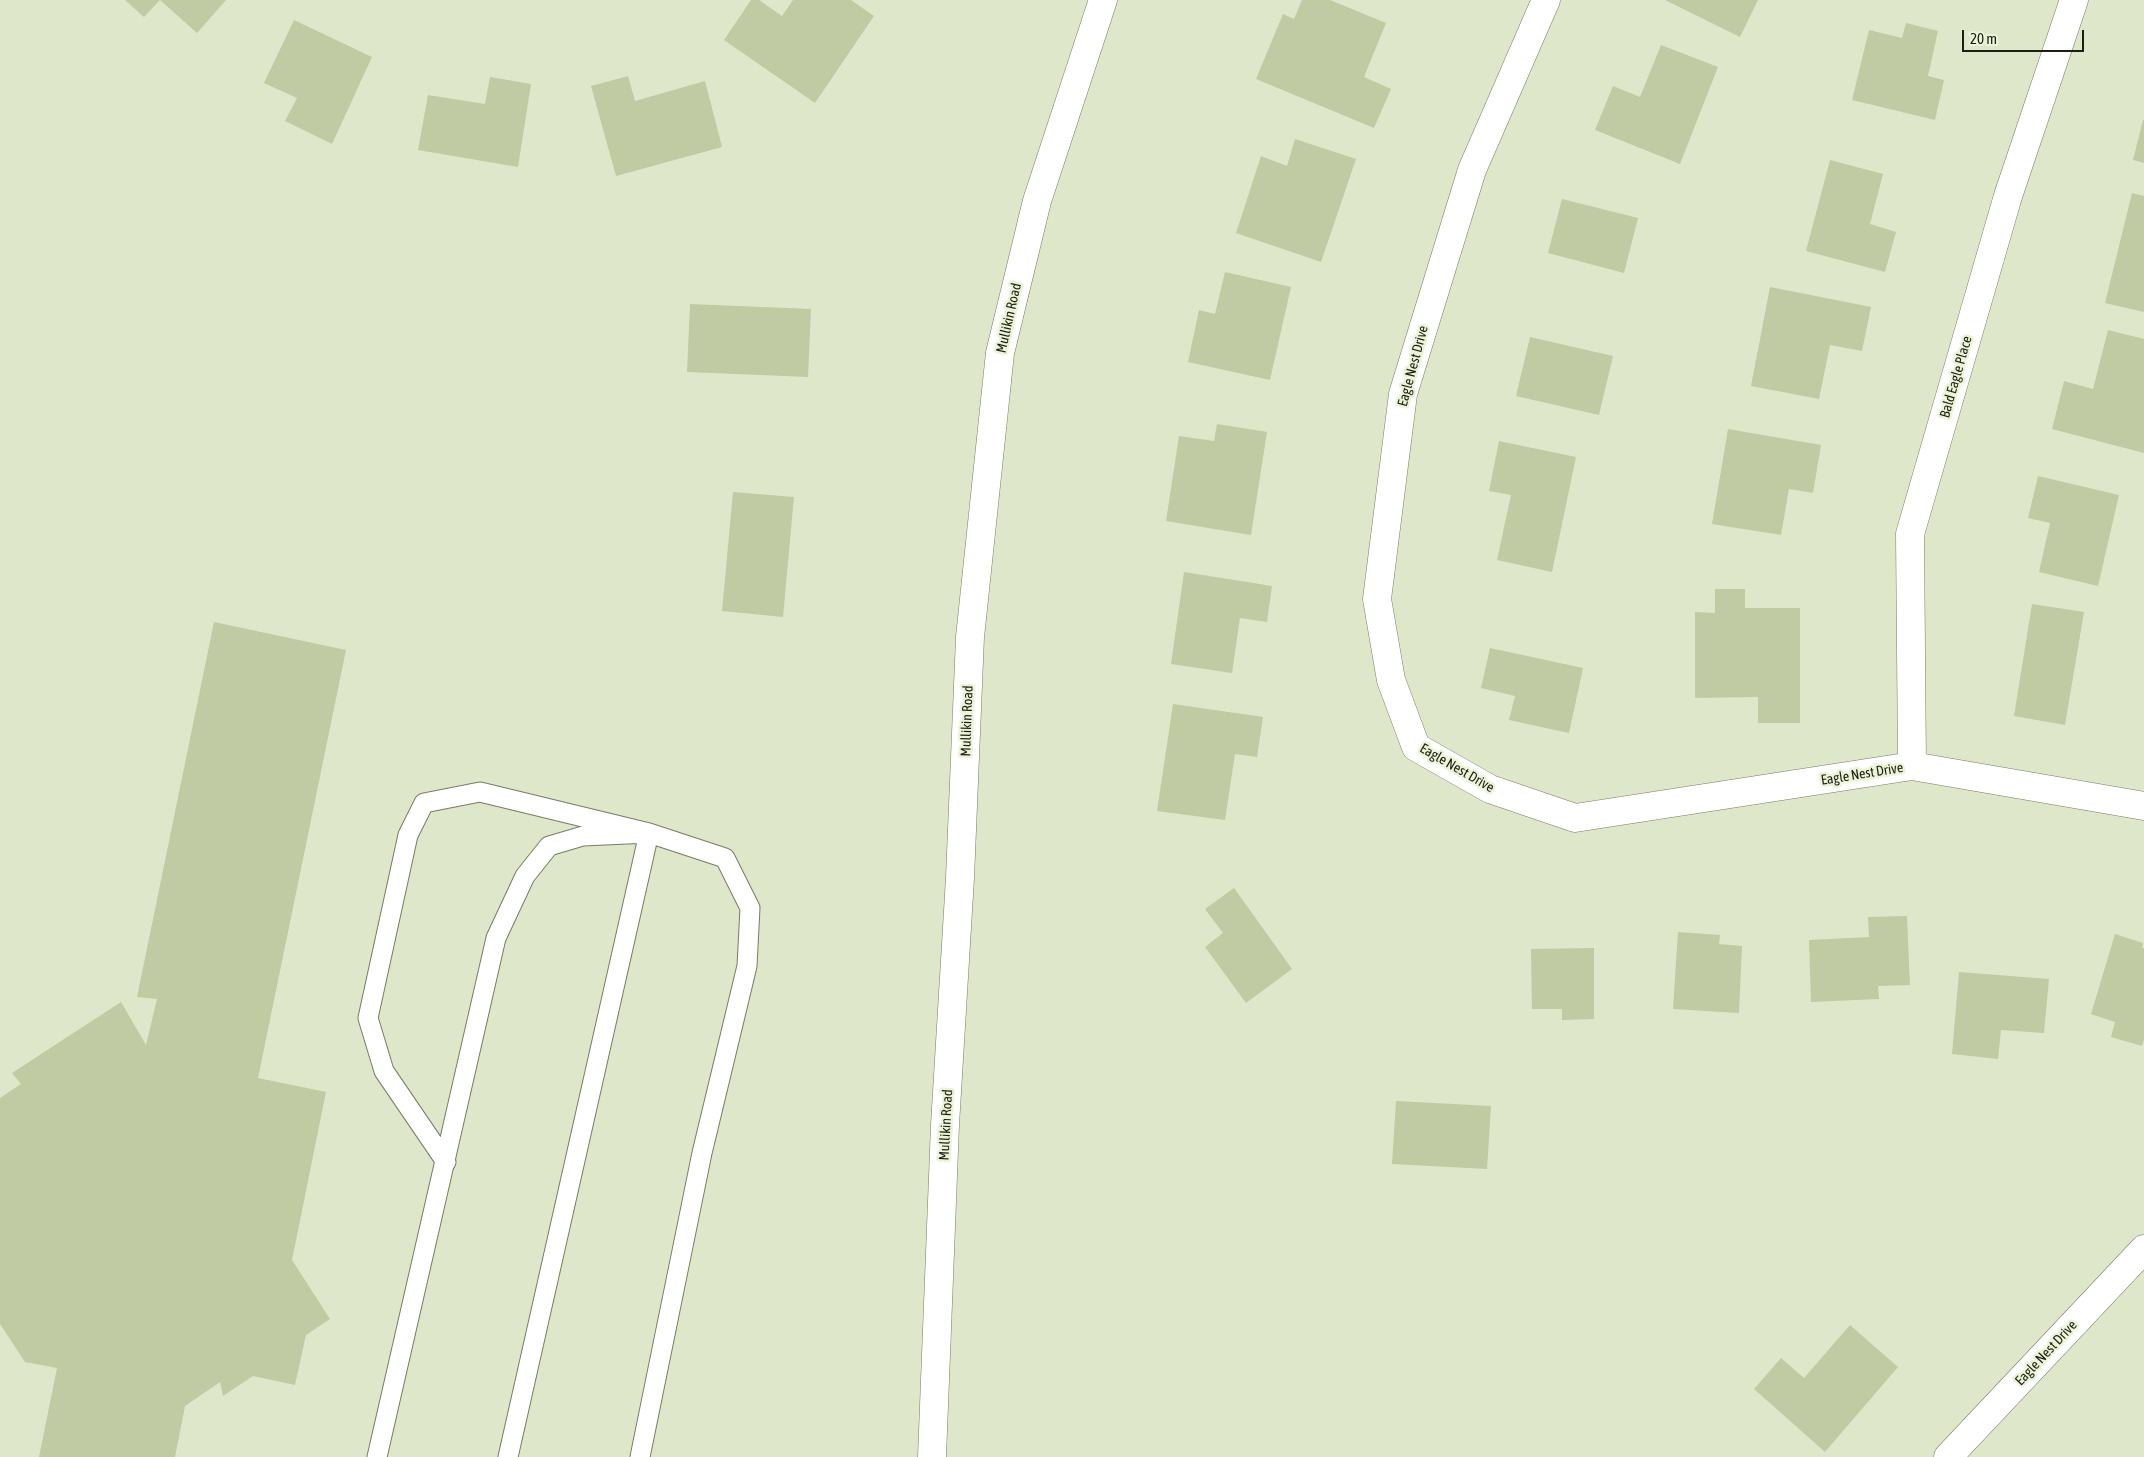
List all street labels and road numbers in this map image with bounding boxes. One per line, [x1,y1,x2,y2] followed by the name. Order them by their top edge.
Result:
[993,281,1025,355] street label: Mullikin Road
[1394,324,1432,408] street label: Eagle Nest Drive
[1936,334,1976,420] street label: Bald Eagle Place
[957,685,977,757] street label: Mullikin Road
[1417,740,1497,796] street label: Eagle Nest Drive
[1820,759,1904,789] street label: Eagle Nest Drive
[936,1089,956,1161] street label: Mullikin Road
[2012,1317,2080,1389] street label: Eagle Nest Drive

